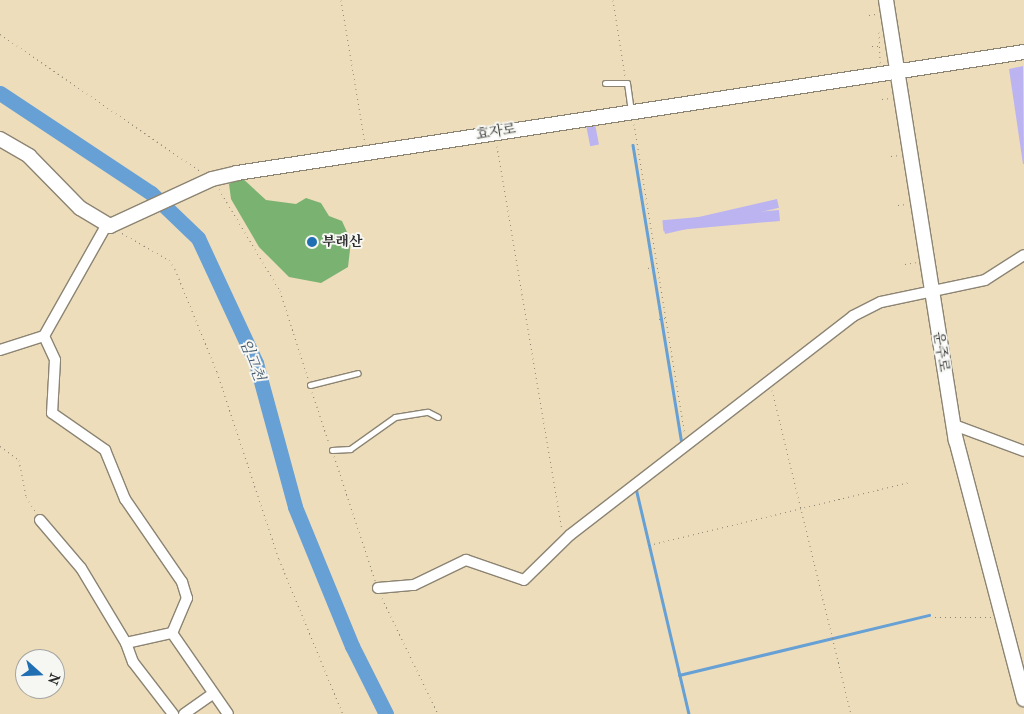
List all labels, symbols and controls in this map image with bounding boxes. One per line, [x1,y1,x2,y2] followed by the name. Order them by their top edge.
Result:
[475,121,517,143] street label: 효자로
[322,234,363,250] place label: 부래산
[306,236,318,248] marker: 부래산
[930,331,952,373] street label: 운주로
[236,336,268,384] water label: 임고천
[15,649,65,699] north arrow
[44,671,63,687] text: N

